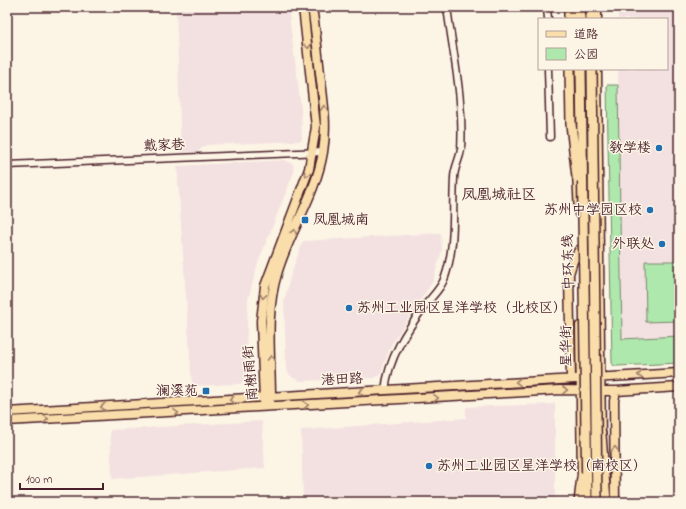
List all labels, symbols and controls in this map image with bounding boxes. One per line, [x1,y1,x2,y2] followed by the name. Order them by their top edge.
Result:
[538,18,668,70] legend
[574,26,598,44] text: 道路
[303,43,312,49] one-way arrow
[574,46,598,64] text: 公园
[320,105,329,111] one-way arrow
[143,135,186,157] street label: 戴家巷
[609,138,651,159] place label: 教学楼
[654,143,664,153] marker: 教学楼
[304,171,312,178] one-way arrow
[461,184,537,206] district label: 凤凰城社区
[544,200,642,221] place label: 苏州中学园区校
[645,205,655,215] marker: 苏州中学园区校
[313,210,369,231] place label: 凤凰城南
[300,215,310,225] marker: 凤凰城南
[289,229,297,236] one-way arrow
[558,234,580,290] street label: 中环东线
[612,234,654,255] place label: 外联处
[657,239,667,249] marker: 外联处
[259,293,268,299] one-way arrow
[357,298,567,319] place label: 苏州工业园区星洋学校（北校区）
[344,303,354,313] marker: 苏州工业园区星洋学校（北校区）
[556,325,578,367] street label: 星华街
[238,344,264,402] street label: 南榭雨街
[267,355,275,361] one-way arrow
[320,368,364,392] street label: 港田路
[637,370,643,379] one-way arrow
[515,378,521,387] one-way arrow
[156,381,198,402] place label: 澜溪苑
[201,386,211,396] marker: 澜溪苑
[562,386,568,395] one-way arrow
[358,388,364,396] one-way arrow
[433,393,439,402] one-way arrow
[229,395,235,404] one-way arrow
[303,401,309,410] one-way arrow
[100,402,106,411] one-way arrow
[173,408,179,417] one-way arrow
[43,415,49,424] one-way arrow
[611,446,619,452] one-way arrow
[437,456,647,477] place label: 苏州工业园区星洋学校（南校区）
[424,461,434,471] marker: 苏州工业园区星洋学校（南校区）
[20,465,103,491] scale bar
[26,471,53,489] text: 100 m

